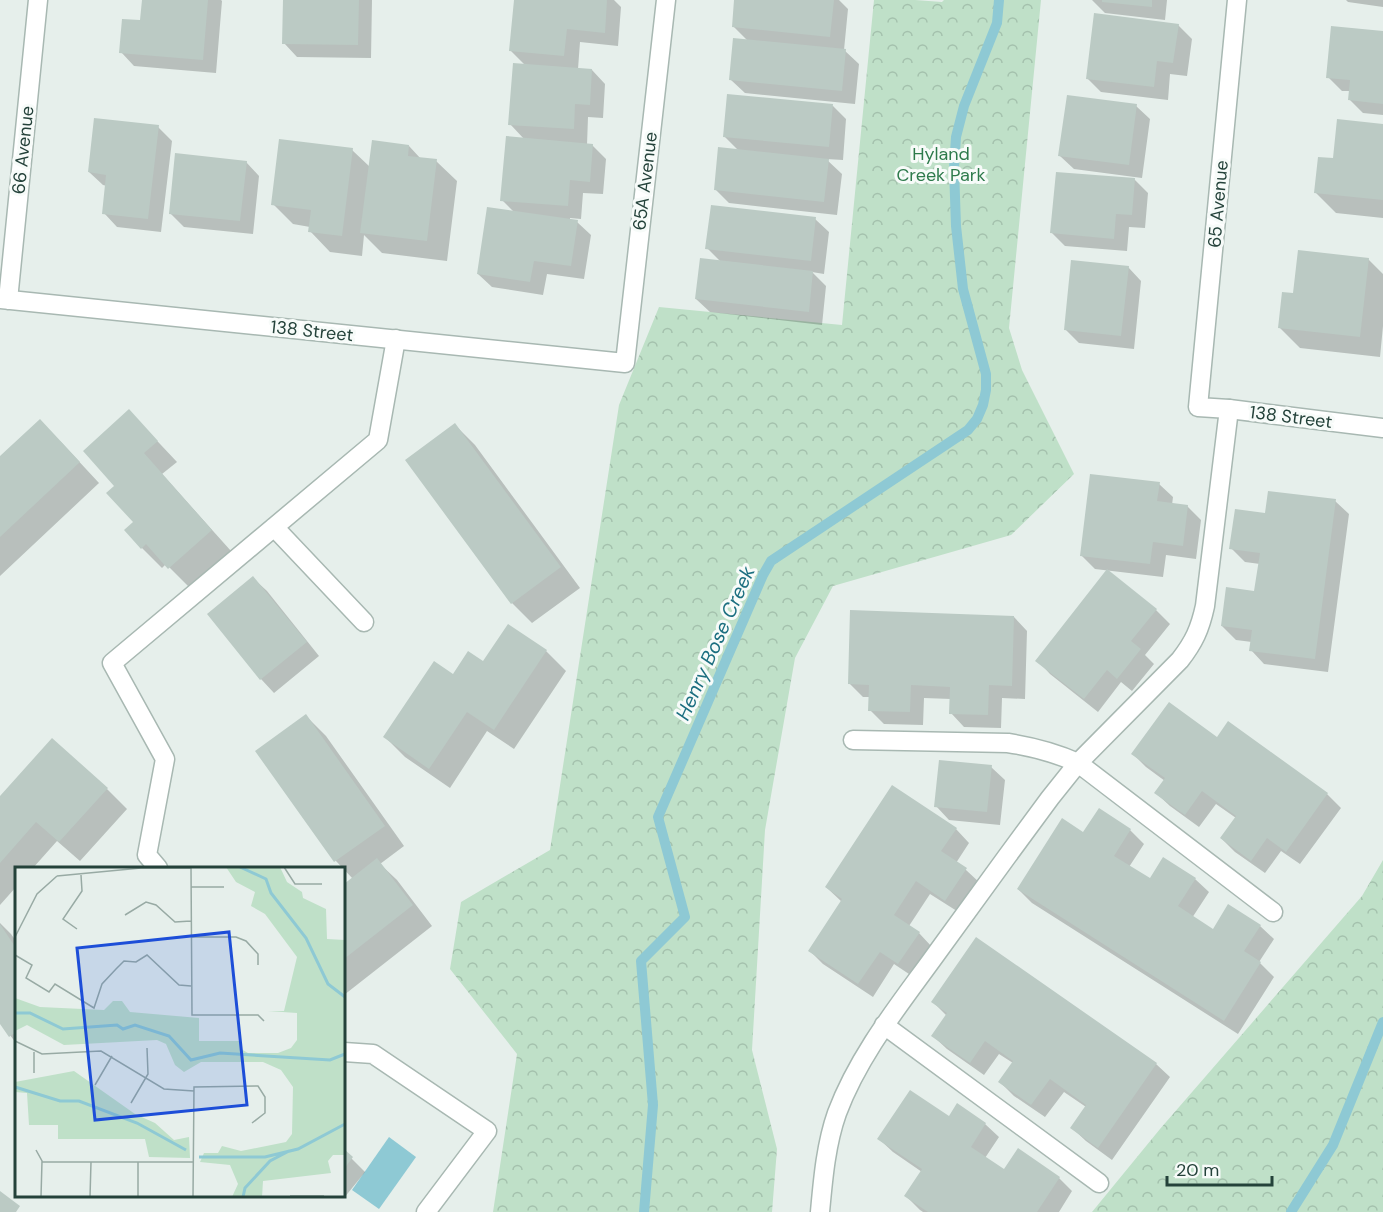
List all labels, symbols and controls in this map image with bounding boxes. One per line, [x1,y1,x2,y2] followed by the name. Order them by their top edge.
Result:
[6,105,40,195] street label: 66 Avenue
[627,130,663,232] street label: 65A Avenue
[896,142,986,187] park label: Hyland Creek Park
[1202,159,1234,249] street label: 65 Avenue
[269,315,355,347] street label: 138 Street
[1248,400,1334,434] street label: 138 Street
[669,561,761,724] water label: Henry Bose Creek
[15,867,345,1197] inset map
[1167,1149,1272,1187] scale bar
[1176,1158,1219,1182] text: 20 m

